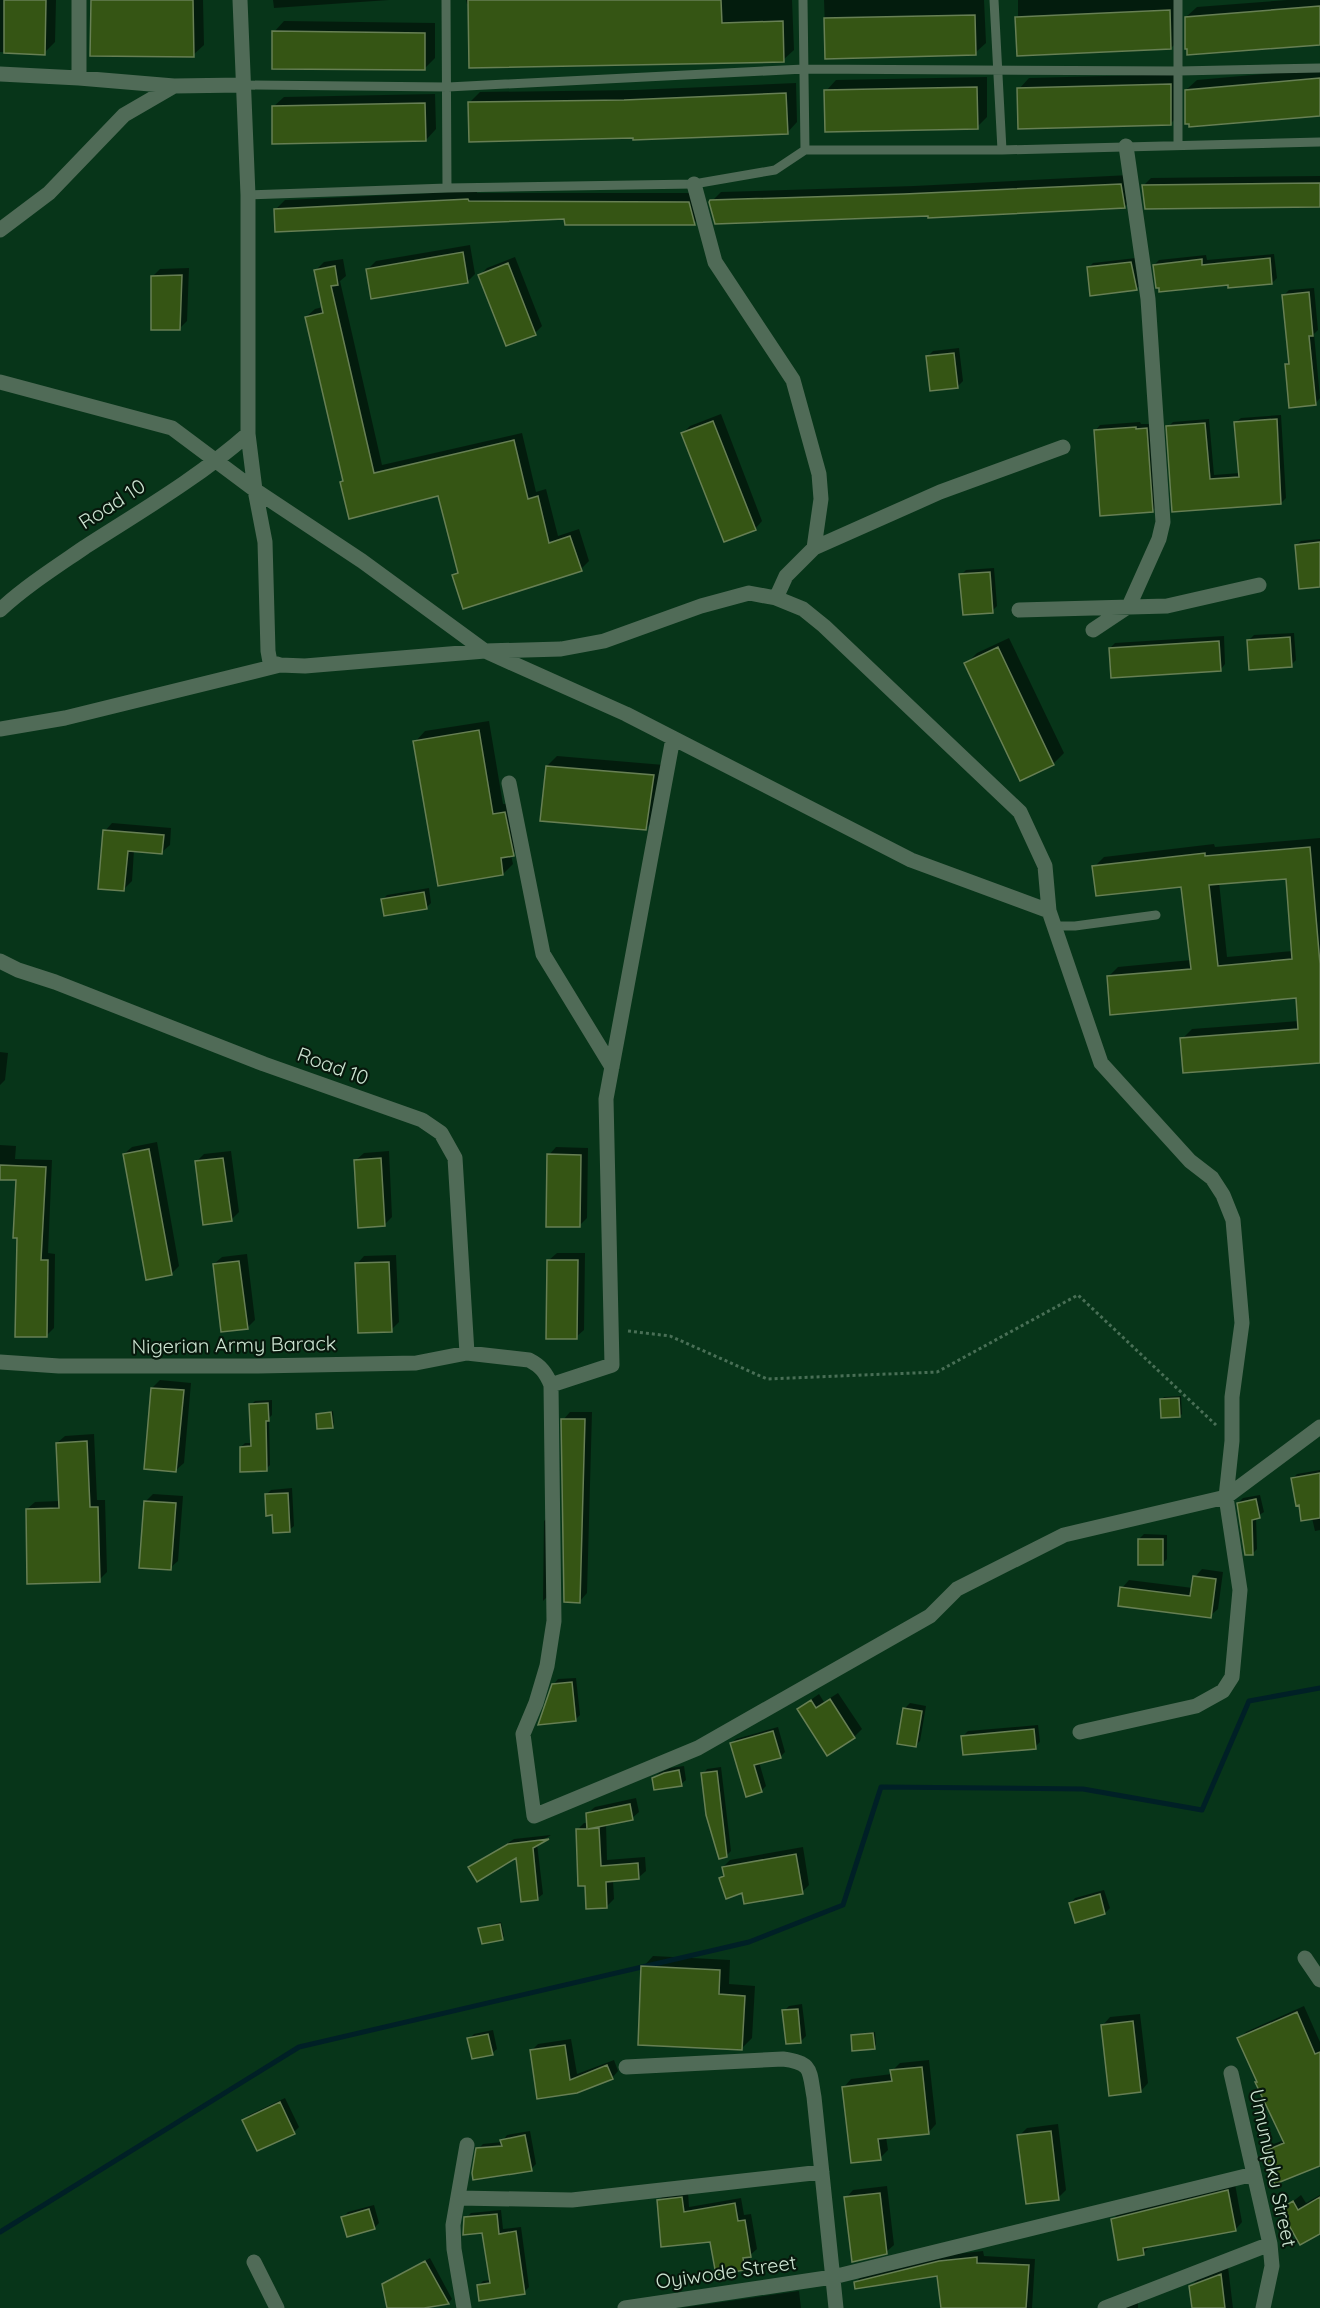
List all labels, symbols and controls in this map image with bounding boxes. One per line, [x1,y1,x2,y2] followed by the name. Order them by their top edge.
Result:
[74,473,150,534] street label: Road 10
[294,1041,372,1090] street label: Road 10
[131,1330,337,1359] street label: Nigerian Army Barack
[1245,2087,1303,2249] street label: Umunupku Street
[654,2249,798,2294] street label: Oyiwode Street

